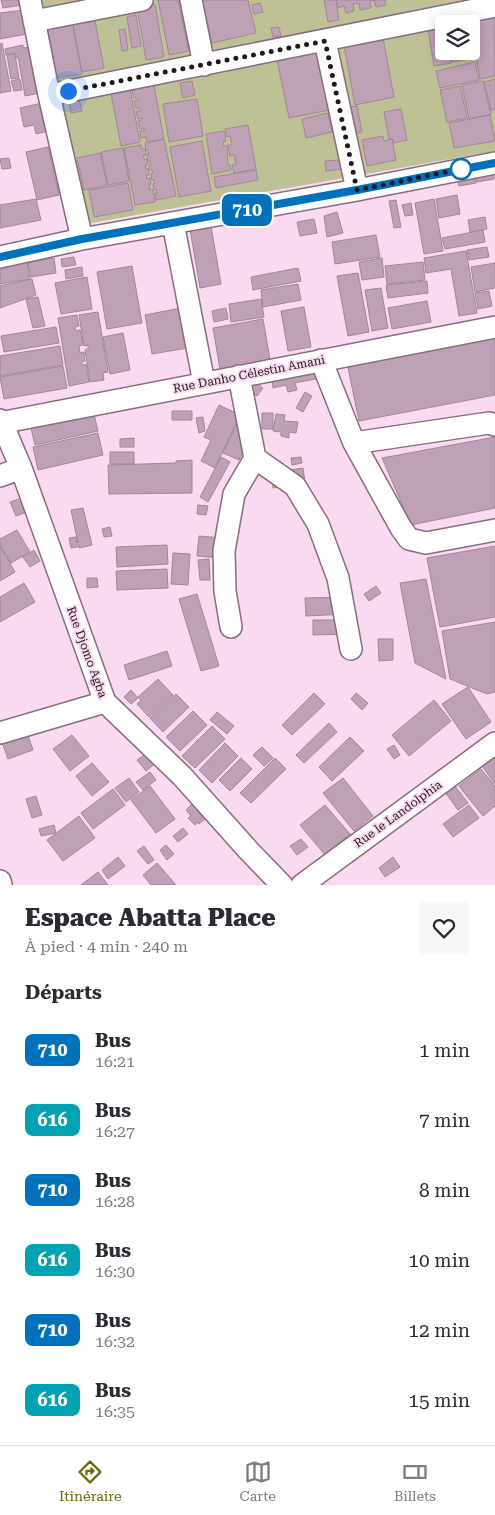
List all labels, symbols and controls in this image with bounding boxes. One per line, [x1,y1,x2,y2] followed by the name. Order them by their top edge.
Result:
[435,15,480,60] map controls
[435,15,480,60] button: layers
[56,79,81,104] your location
[450,158,472,180] unlabelled marker
[218,194,276,226] line badge: 710
[232,199,262,220] text: 710
[172,352,326,396] street label: Rue Danho Célestin Amani
[64,604,110,700] street label: Rue Djomo Agba
[351,777,445,851] street label: Rue le Landolphia
[418,902,470,954] button: heart
[25,904,276,932] text: Espace Abatta Place
[25,937,188,956] text: À pied · 4 min · 240 m
[25,981,102,1004] text: Départs
[95,1029,131,1052] text: Bus
[37,1039,68,1060] text: 710
[419,1039,470,1062] text: 1 min
[95,1052,135,1071] text: 16:21
[95,1099,131,1122] text: Bus
[37,1109,68,1130] text: 616
[419,1109,470,1132] text: 7 min
[95,1122,135,1141] text: 16:27
[95,1169,131,1192] text: Bus
[37,1179,68,1200] text: 710
[419,1179,470,1202] text: 8 min
[95,1192,135,1211] text: 16:28
[95,1239,131,1262] text: Bus
[37,1249,68,1270] text: 616
[408,1249,470,1272] text: 10 min
[95,1262,135,1281] text: 16:30
[95,1309,131,1332] text: Bus
[37,1319,68,1340] text: 710
[408,1319,470,1342] text: 12 min
[95,1332,135,1351] text: 16:32
[95,1379,131,1402] text: Bus
[37,1389,68,1410] text: 616
[408,1389,470,1412] text: 15 min
[95,1402,135,1421] text: 16:35
[59,1458,122,1504] tab: Itinéraire
[240,1458,276,1504] tab: Carte
[394,1458,436,1504] tab: Billets

